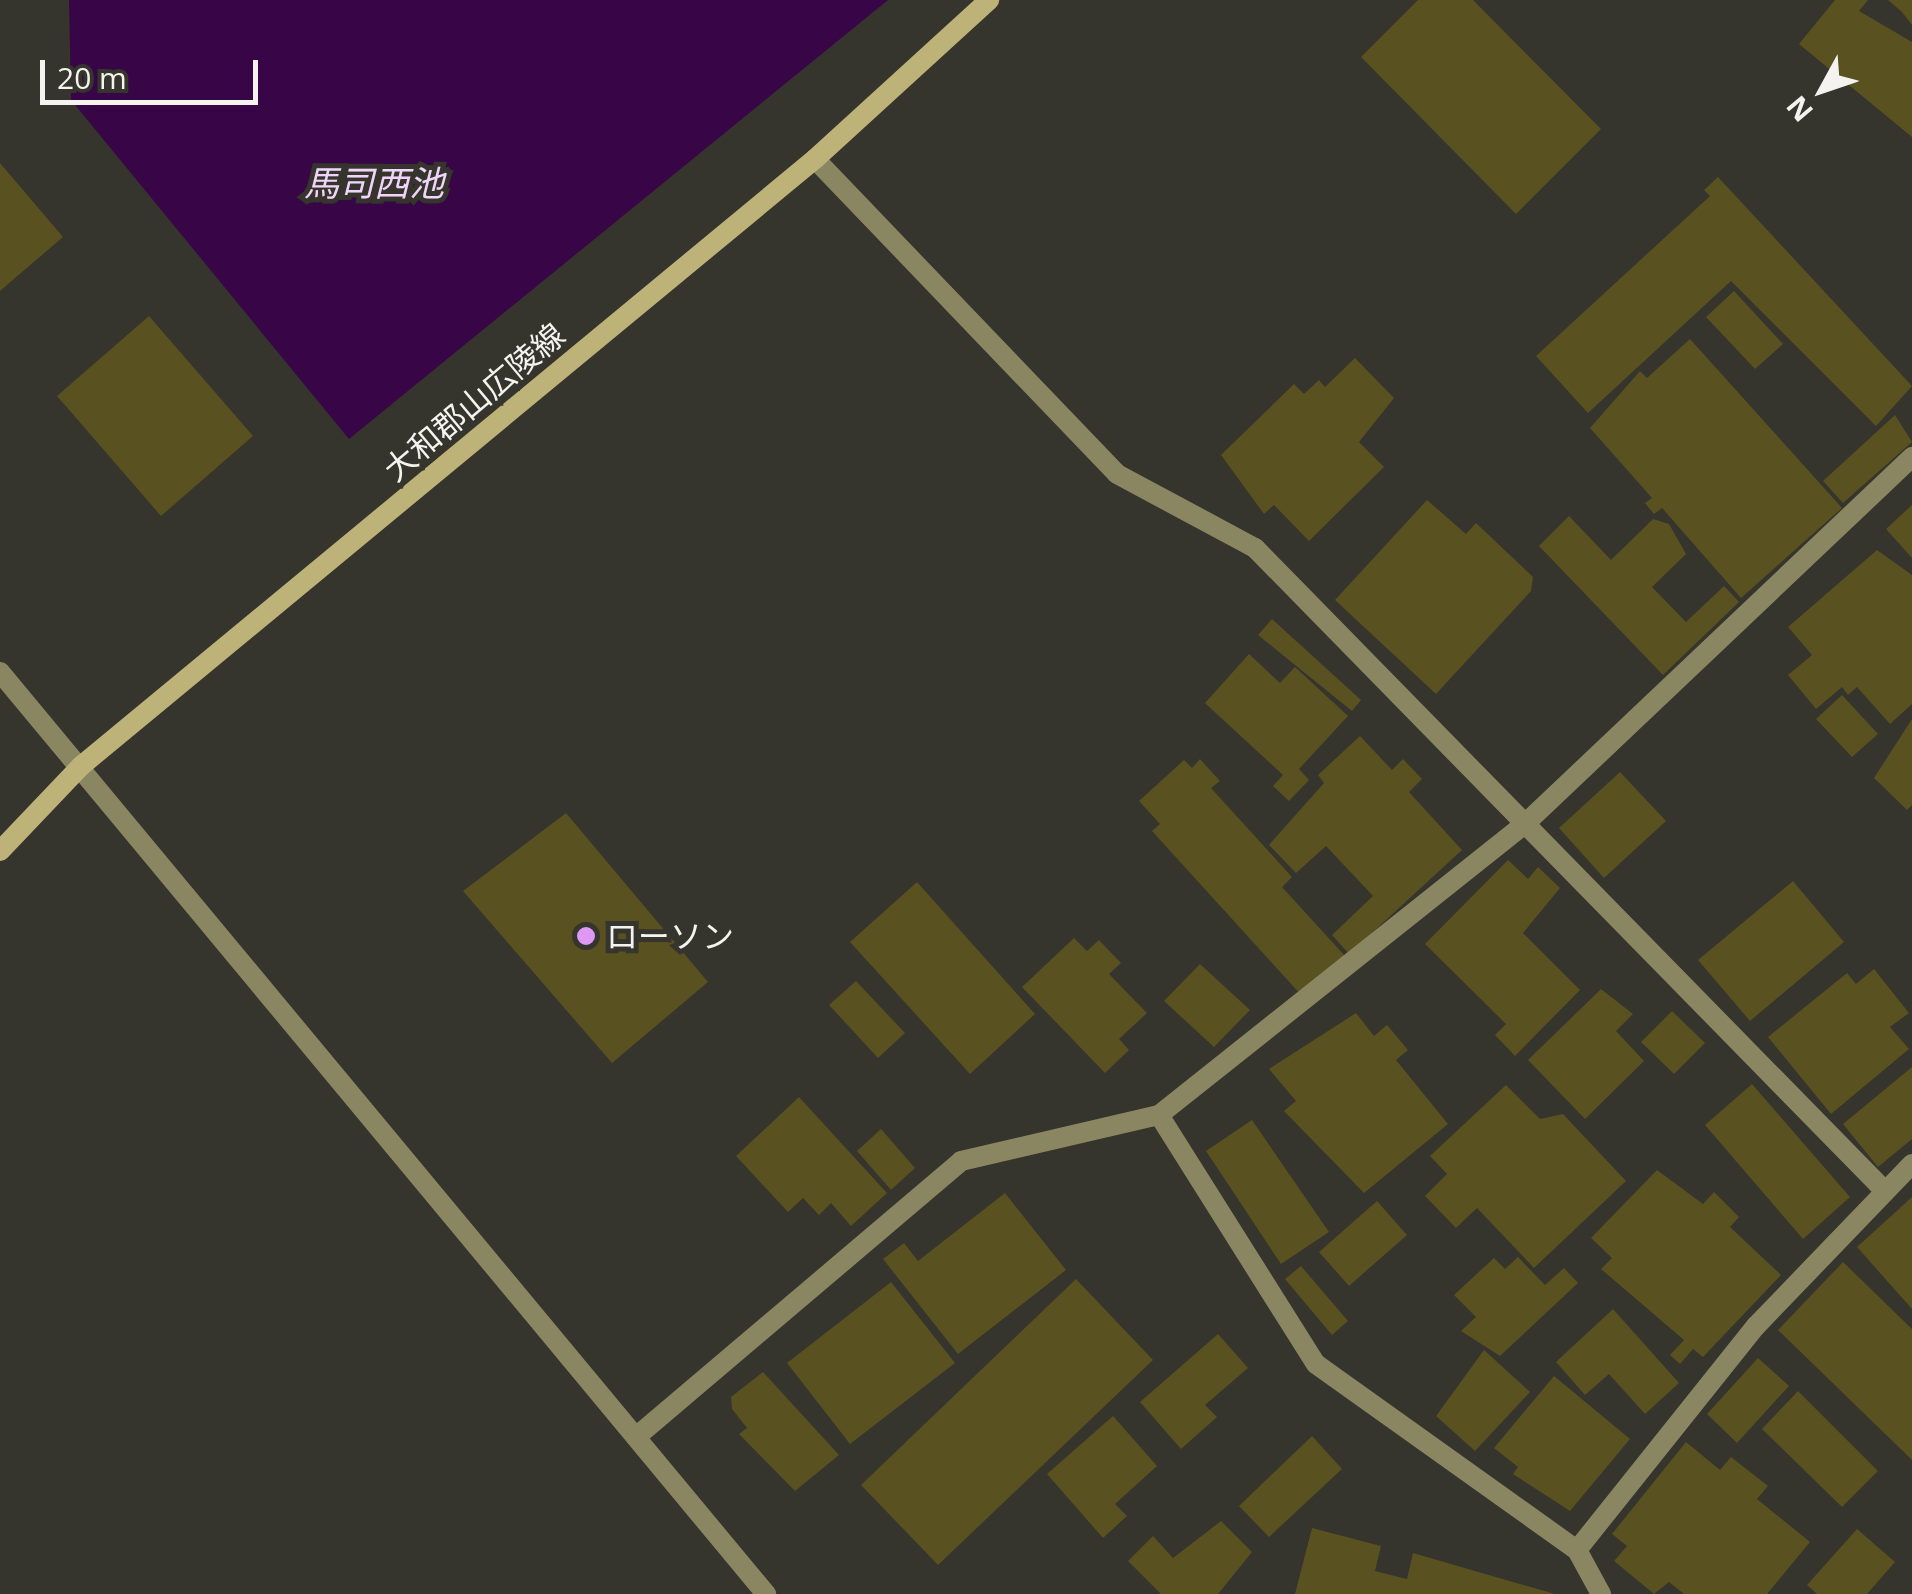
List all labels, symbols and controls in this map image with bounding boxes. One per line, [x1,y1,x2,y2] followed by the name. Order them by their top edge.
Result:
[45,40,262,102] scale bar
[1772,40,1872,140] north arrow
[57,57,127,98] text: 20 m
[1777,88,1821,130] text: N
[304,162,444,204] water label: 馬司西池
[376,315,572,489] street label: 大和郡山広陵線
[606,917,734,955] place label: ローソン
[575,925,597,947] marker: ローソン

